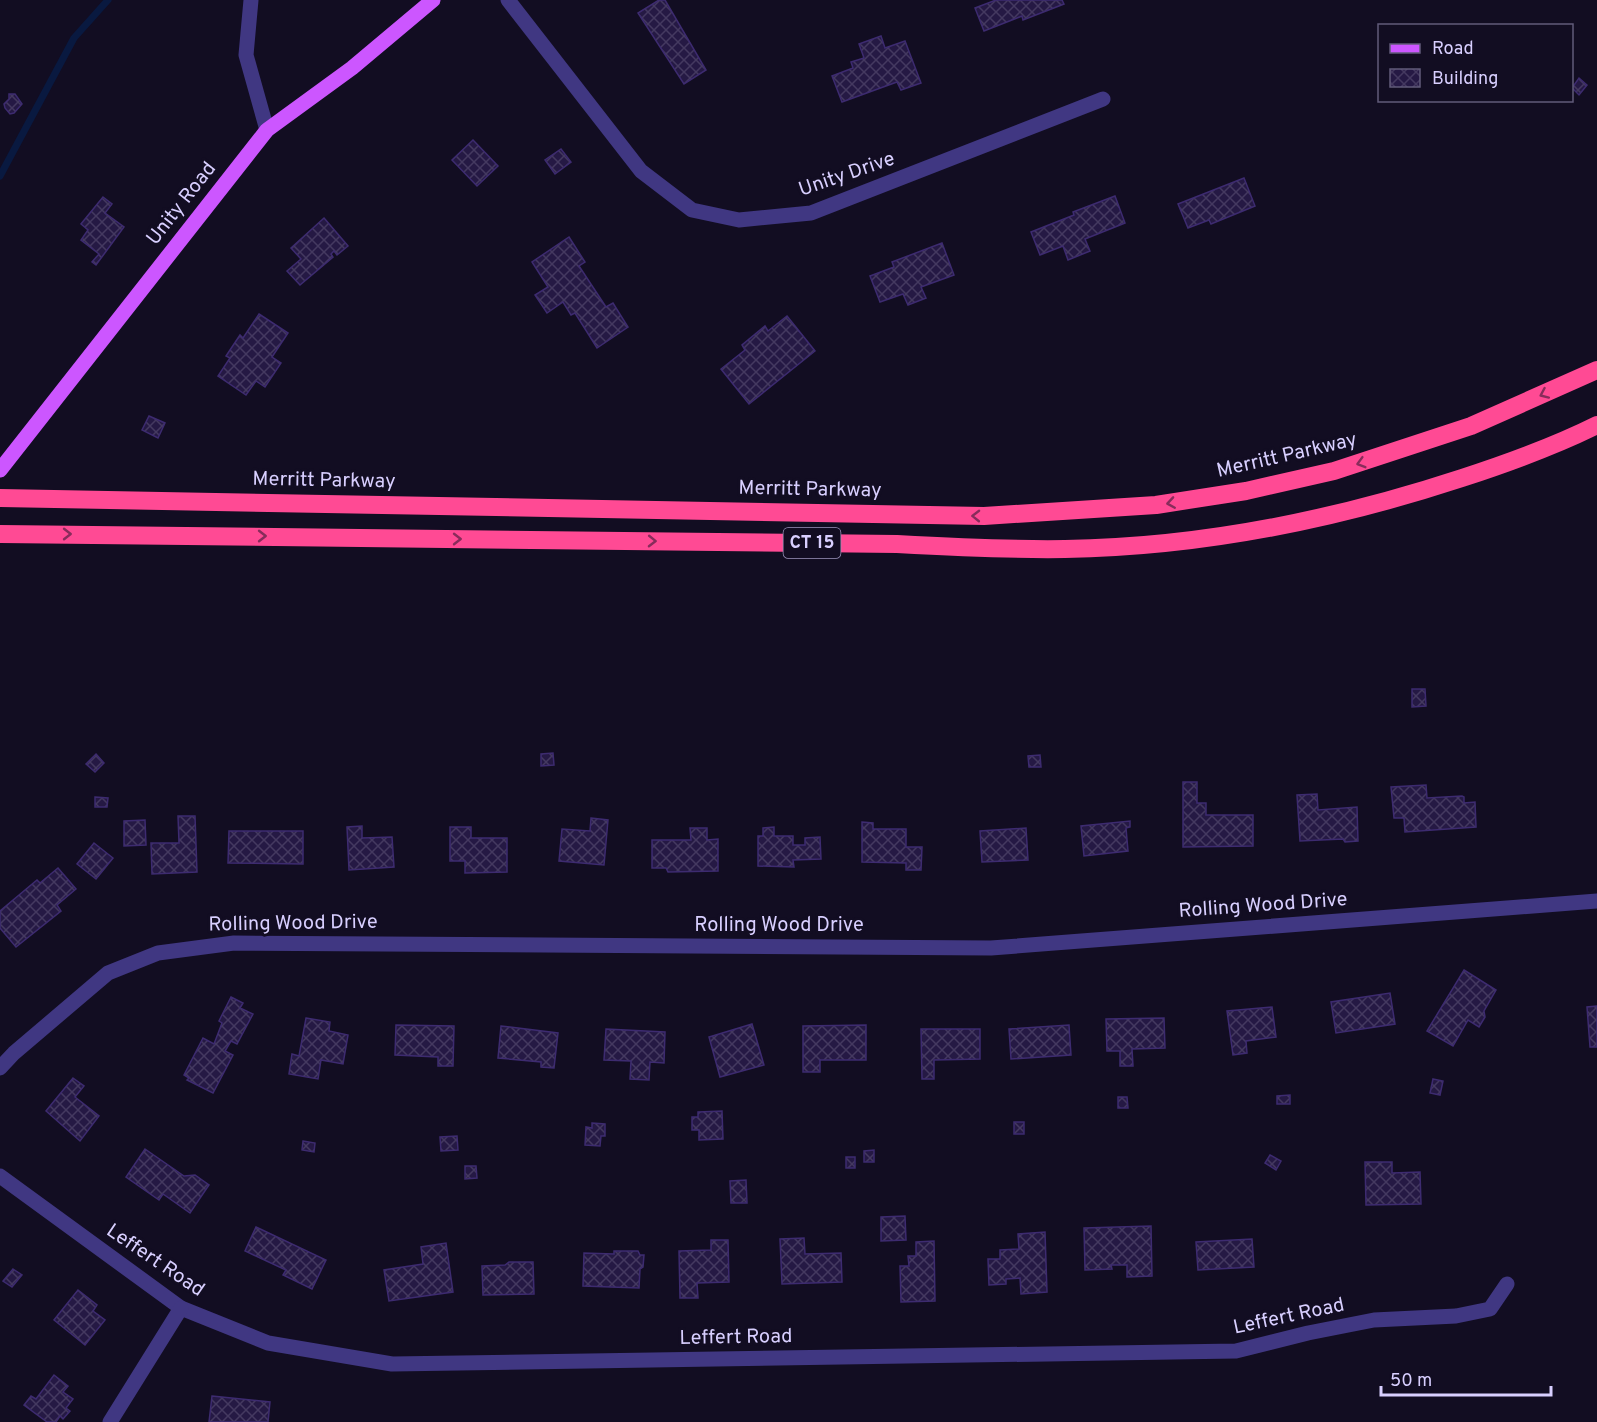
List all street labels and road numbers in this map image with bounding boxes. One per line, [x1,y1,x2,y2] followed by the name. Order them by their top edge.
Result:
[795,146,899,204] street label: Unity Drive
[141,157,223,251] street label: Unity Road
[1214,427,1360,485] street label: Merritt Parkway
[252,467,396,495] street label: Merritt Parkway
[738,476,882,504] street label: Merritt Parkway
[784,528,840,558] road number: CT 15
[1178,887,1348,925] street label: Rolling Wood Drive
[208,910,378,938] street label: Rolling Wood Drive
[694,913,864,939] street label: Rolling Wood Drive
[101,1219,209,1303] street label: Leffert Road
[1231,1293,1347,1341] street label: Leffert Road
[679,1324,793,1352] street label: Leffert Road

